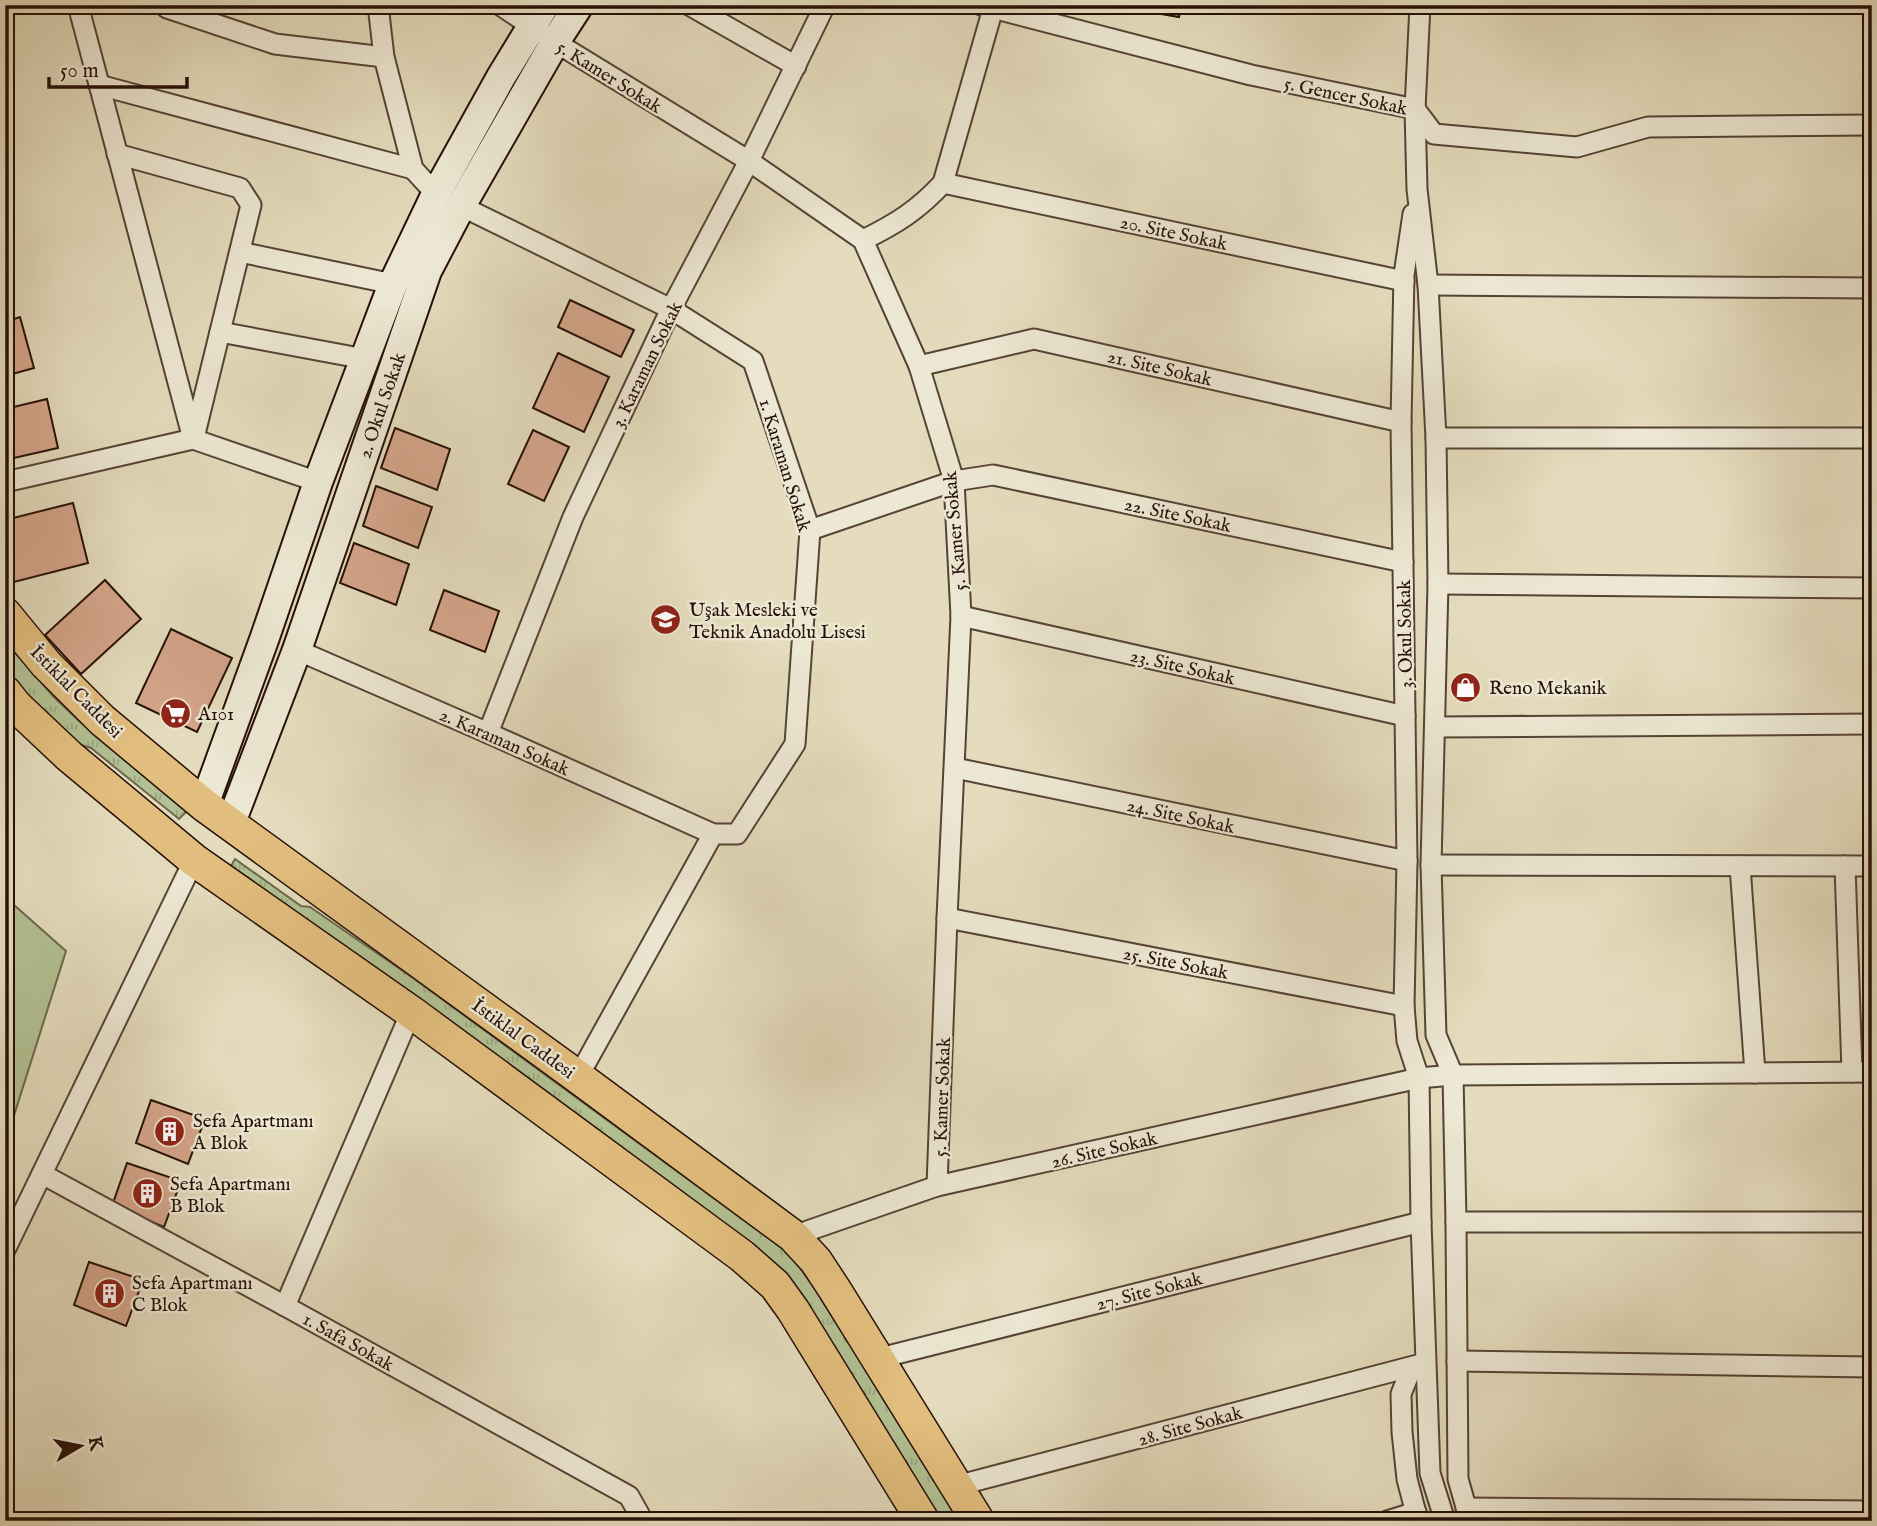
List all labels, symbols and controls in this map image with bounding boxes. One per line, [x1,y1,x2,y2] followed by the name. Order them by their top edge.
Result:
[552,36,667,120] street label: 5. Kamer Sokak
[49,46,187,90] scale bar
[60,58,99,85] text: 50 m
[1282,72,1410,122] street label: 5. Gencer Sokak
[1118,211,1230,257] street label: 20. Site Sokak
[607,297,689,432] street label: 3. Karaman Sokak
[1105,345,1215,393] street label: 21. Site Sokak
[354,349,413,462] street label: 2. Okul Sokak
[752,396,816,536] street label: 1. Karaman Sokak
[939,469,973,592] street label: 5. Kamer Sokak
[1122,493,1234,539] street label: 22. Site Sokak
[1393,579,1419,689] street label: 3. Okul Sokak
[689,599,866,645] place label: Uşak Mesleki ve Teknik Anadolu Lisesi
[649,603,683,637] school or university icon: Uşak Mesleki ve Teknik Anadolu Lisesi
[24,641,127,744] street label: İstiklal Caddesi
[1128,644,1238,692] street label: 23. Site Sokak
[1449,670,1483,704] shop icon: Reno Mekanik
[1489,677,1608,701] place label: Reno Mekanik
[158,696,192,730] supermarket icon: A101
[197,703,234,727] place label: A101
[435,703,574,783] street label: 2. Karaman Sokak
[1125,794,1237,840] street label: 24. Site Sokak
[1121,942,1231,986] street label: 25. Site Sokak
[466,994,579,1085] street label: İstiklal Caddesi
[929,1036,957,1157] street label: 5. Kamer Sokak
[192,1110,314,1156] place label: Sefa Apartmanı A Blok
[153,1114,187,1148] building icon: Sefa Apartmanı A Blok
[1049,1127,1160,1175] street label: 26. Site Sokak
[170,1173,291,1219] place label: Sefa Apartmanı B Blok
[130,1177,164,1211] building icon: Sefa Apartmanı B Blok
[1094,1267,1206,1317] street label: 27. Site Sokak
[132,1272,253,1318] place label: Sefa Apartmanı C Blok
[92,1276,126,1310] building icon: Sefa Apartmanı C Blok
[298,1308,399,1378] street label: 1. Safa Sokak
[1136,1401,1246,1452] street label: 28. Site Sokak
[46,1410,116,1480] north arrow
[82,1435,108,1453] text: K

